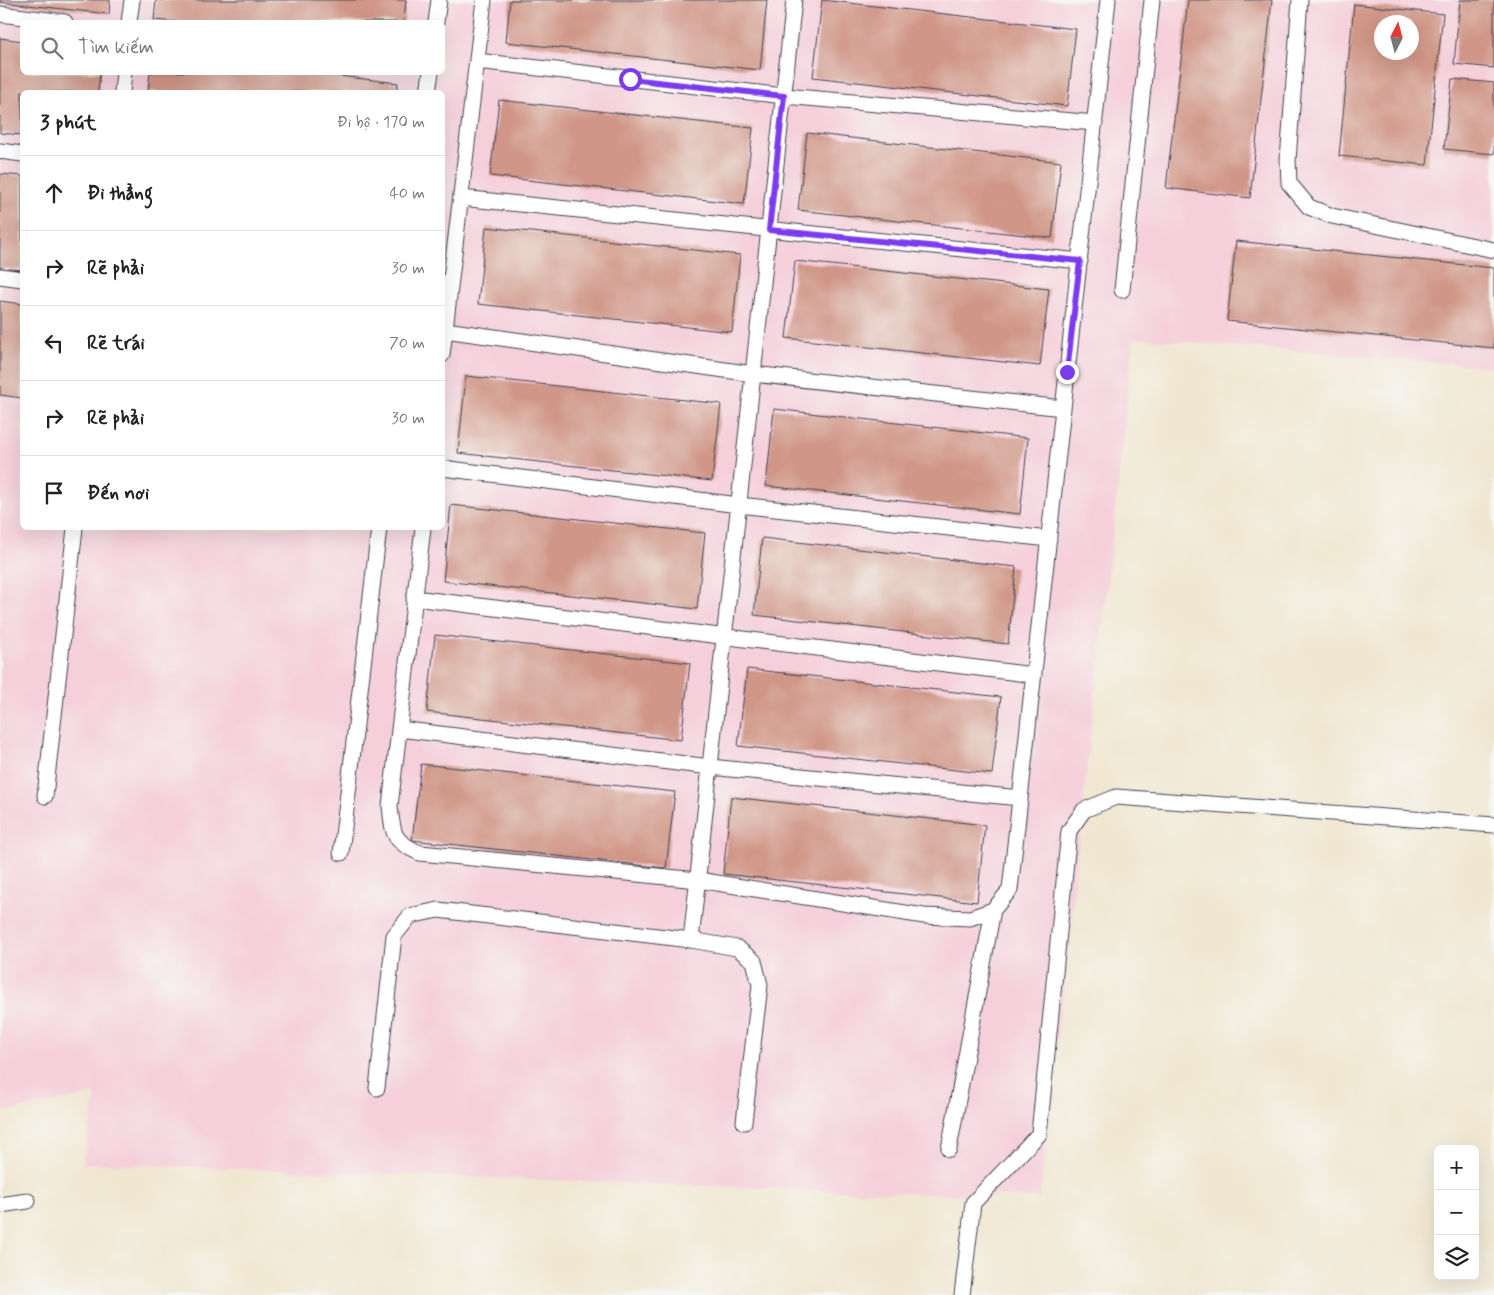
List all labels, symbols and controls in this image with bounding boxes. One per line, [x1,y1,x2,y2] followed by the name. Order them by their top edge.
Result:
[1374,15,1419,60] north arrow
[20,20,445,75] search box
[38,34,66,62] icon: search
[78,35,154,60] text: Tìm kiếm
[619,68,642,91] route start
[40,109,96,137] text: 3 phút
[337,112,425,133] text: Đi bộ · 170 m
[40,179,68,207] icon: ahead
[87,181,153,206] text: Đi thẳng
[389,183,425,204] text: 40 m
[40,254,68,282] icon: right
[87,256,144,281] text: Rẽ phải
[392,258,425,279] text: 30 m
[40,329,68,357] icon: left
[87,331,145,356] text: Rẽ trái
[389,333,425,354] text: 70 m
[1056,361,1079,384] route end
[40,404,68,432] icon: right
[87,406,144,431] text: Rẽ phải
[392,408,425,429] text: 30 m
[40,479,68,507] icon: arrive
[87,481,149,506] text: Đến nơi
[1434,1145,1479,1280] map controls
[1434,1145,1479,1190] button: +
[1434,1190,1479,1235] button: −
[1434,1235,1479,1280] button: layers

